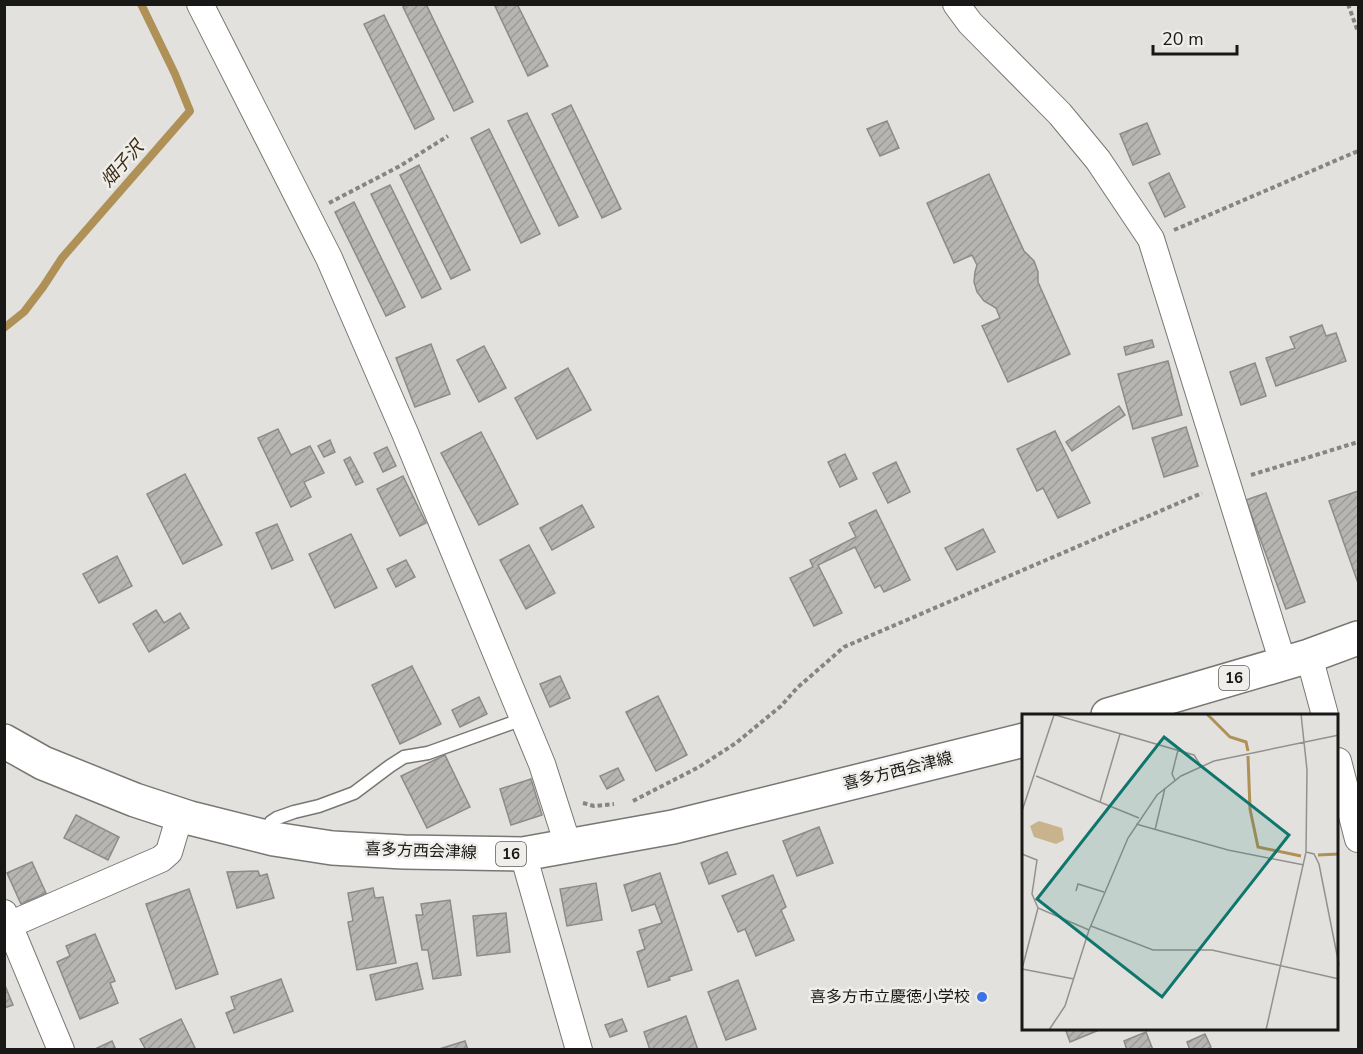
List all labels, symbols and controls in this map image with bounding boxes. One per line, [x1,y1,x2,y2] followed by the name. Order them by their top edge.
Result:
[1153,18,1237,56] scale bar
[1162,27,1204,51] text: 20 m
[95,134,150,192] water label: 畑子沢
[1219,666,1249,690] road number: 16
[1022,714,1339,1030] inset map
[841,747,955,795] street label: 喜多方西会津線
[365,838,477,864] street label: 喜多方西会津線
[496,842,526,866] road number: 16
[810,986,970,1008] place label: 喜多方市立慶徳小学校
[975,990,989,1004] marker: 喜多方市立慶徳小学校

